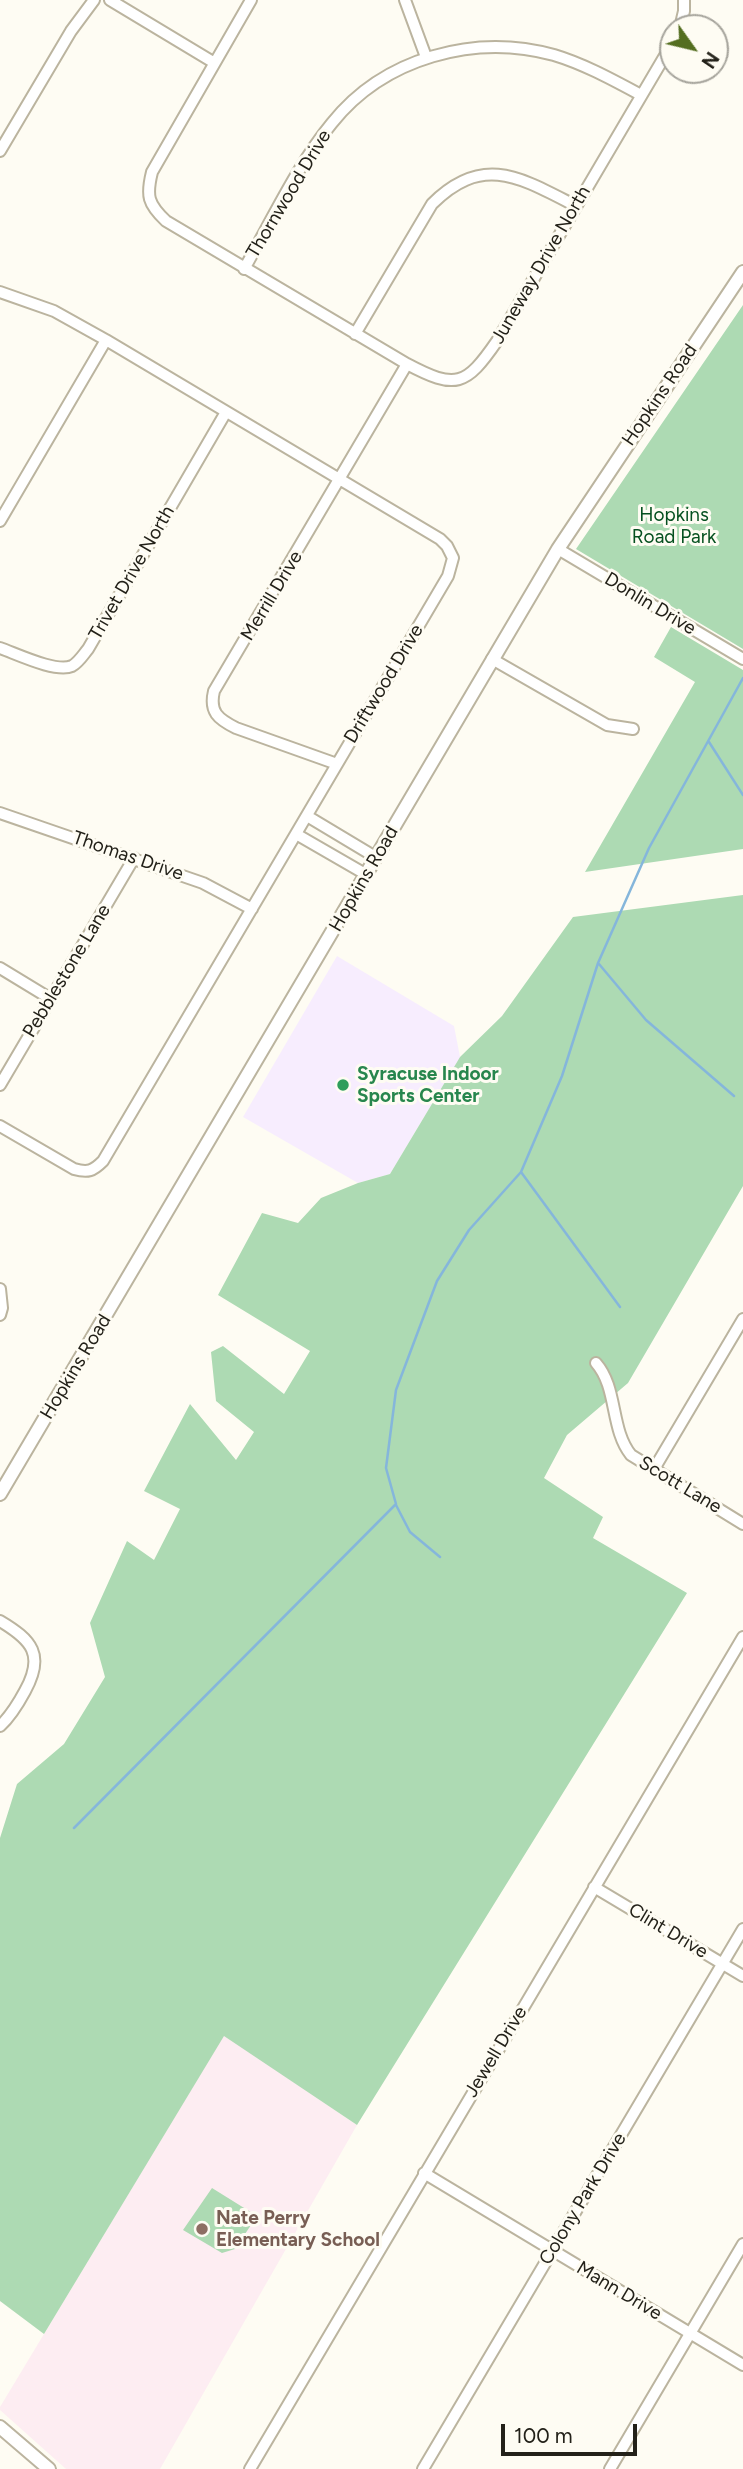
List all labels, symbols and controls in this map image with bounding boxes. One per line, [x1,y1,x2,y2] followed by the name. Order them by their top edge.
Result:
[659,14,729,84] north arrow
[697,47,724,72] text: N
[242,126,336,262] street label: Thornwood Drive
[486,182,596,348] street label: Juneway Drive North
[618,340,702,450] street label: Hopkins Road
[84,502,180,644] street label: Trivet Drive North
[632,504,716,548] park label: Hopkins Road Park
[236,547,308,645] street label: Merrill Drive
[600,568,700,640] street label: Donlin Drive
[340,620,428,748] street label: Driftwood Drive
[325,822,403,936] street label: Hopkins Road
[70,826,186,886] street label: Thomas Drive
[18,900,116,1042] street label: Pebblestone Lane
[357,1063,499,1107] place label: Syracuse Indoor Sports Center
[335,1077,351,1093] marker: Syracuse Indoor Sports Center
[36,1311,116,1423] street label: Hopkins Road
[634,1451,726,1519] street label: Scott Lane
[624,1898,712,1964] street label: Clint Drive
[460,2002,532,2102] street label: Jewell Drive
[535,2129,631,2269] street label: Colony Park Drive
[216,2207,380,2251] place label: Nate Perry Elementary School
[194,2221,210,2237] marker: Nate Perry Elementary School
[572,2257,666,2325] street label: Mann Drive
[505,2410,642,2454] scale bar
[514,2423,573,2448] text: 100 m

